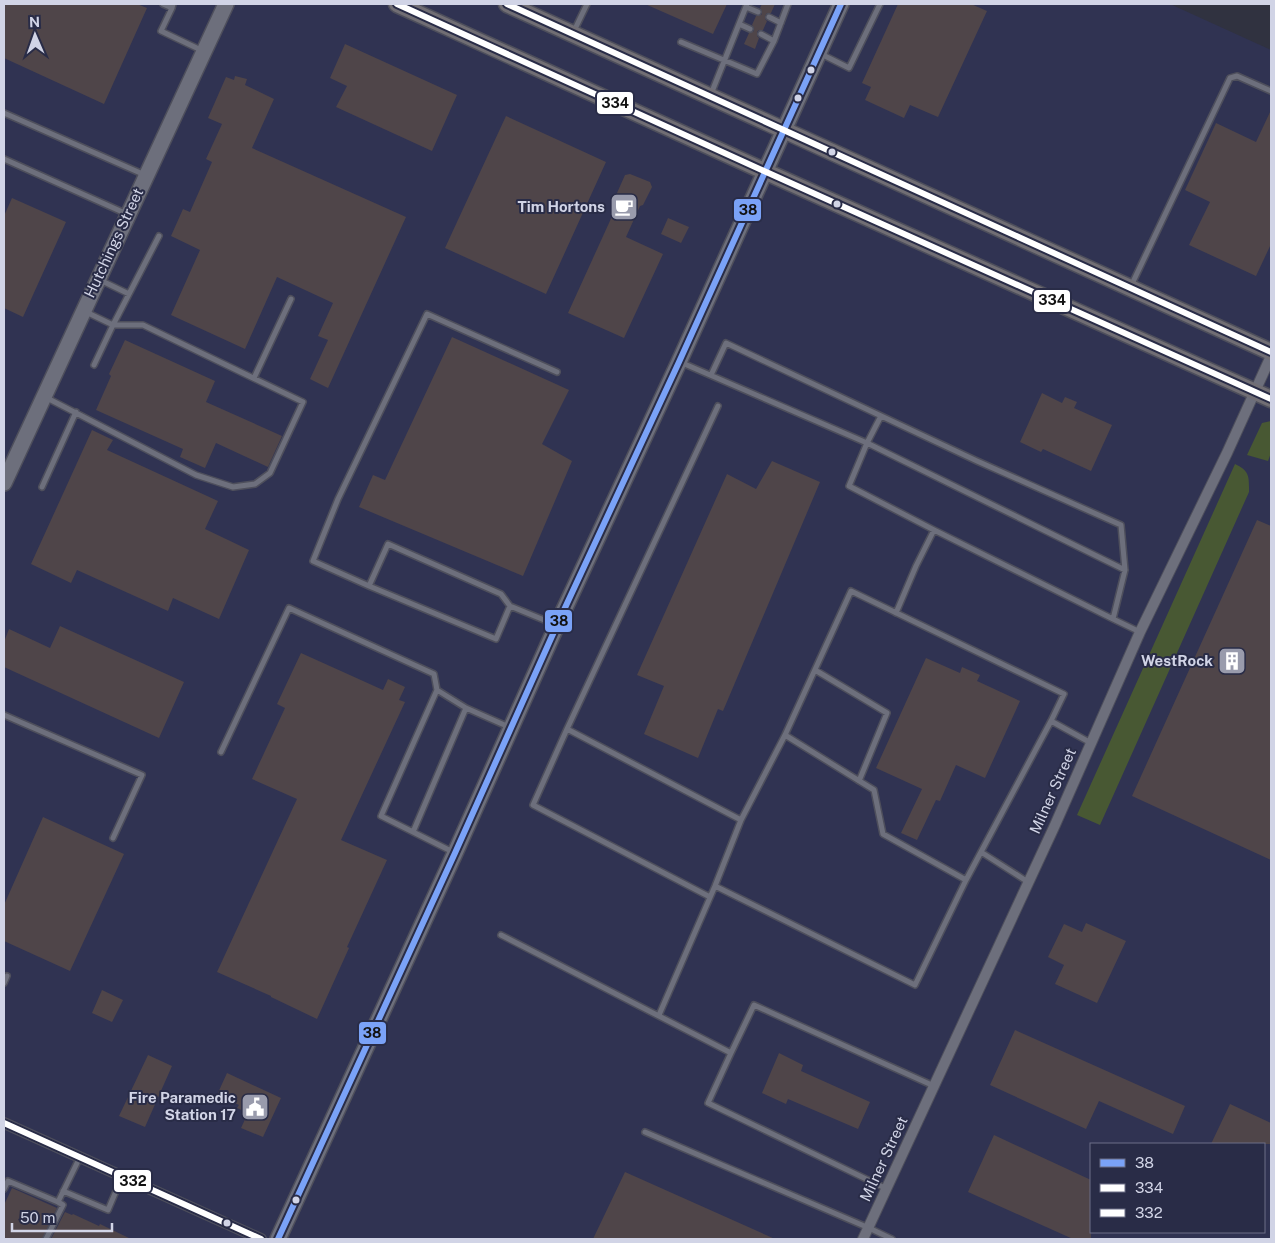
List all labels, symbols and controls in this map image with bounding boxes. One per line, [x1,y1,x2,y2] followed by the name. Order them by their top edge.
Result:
[10,10,60,60] north arrow
[29,14,40,30] text: N
[806,65,816,75] unlabelled marker
[596,91,634,115] line badge: 334
[793,93,803,103] unlabelled marker
[601,95,629,111] text: 334
[827,147,837,157] unlabelled marker
[81,185,146,300] street label: Hutchings Street
[609,192,639,222] cafe icon: Tim Hortons
[517,198,605,215] place label: Tim Hortons
[733,198,762,222] line badge: 38
[832,199,842,209] unlabelled marker
[739,202,757,218] text: 38
[1033,289,1071,313] line badge: 334
[1038,292,1066,308] text: 334
[544,609,573,633] line badge: 38
[550,613,568,629] text: 38
[1217,646,1247,676] building icon: WestRock
[1141,652,1213,669] place label: WestRock
[1026,745,1079,836] street label: Milner Street
[358,1021,387,1045] line badge: 38
[363,1025,381,1041] text: 38
[129,1089,236,1123] place label: Fire Paramedic Station 17
[240,1092,270,1122] public building icon: Fire Paramedic Station 17
[856,1113,911,1204] street label: Milner Street
[1090,1143,1265,1233] legend
[1135,1154,1154,1171] text: 38
[113,1169,152,1193] line badge: 332
[119,1173,147,1189] text: 332
[1135,1179,1163,1196] text: 334
[291,1195,301,1205] unlabelled marker
[12,1200,112,1232] scale bar
[1135,1204,1163,1221] text: 332
[20,1209,55,1226] text: 50 m
[222,1218,232,1228] unlabelled marker

